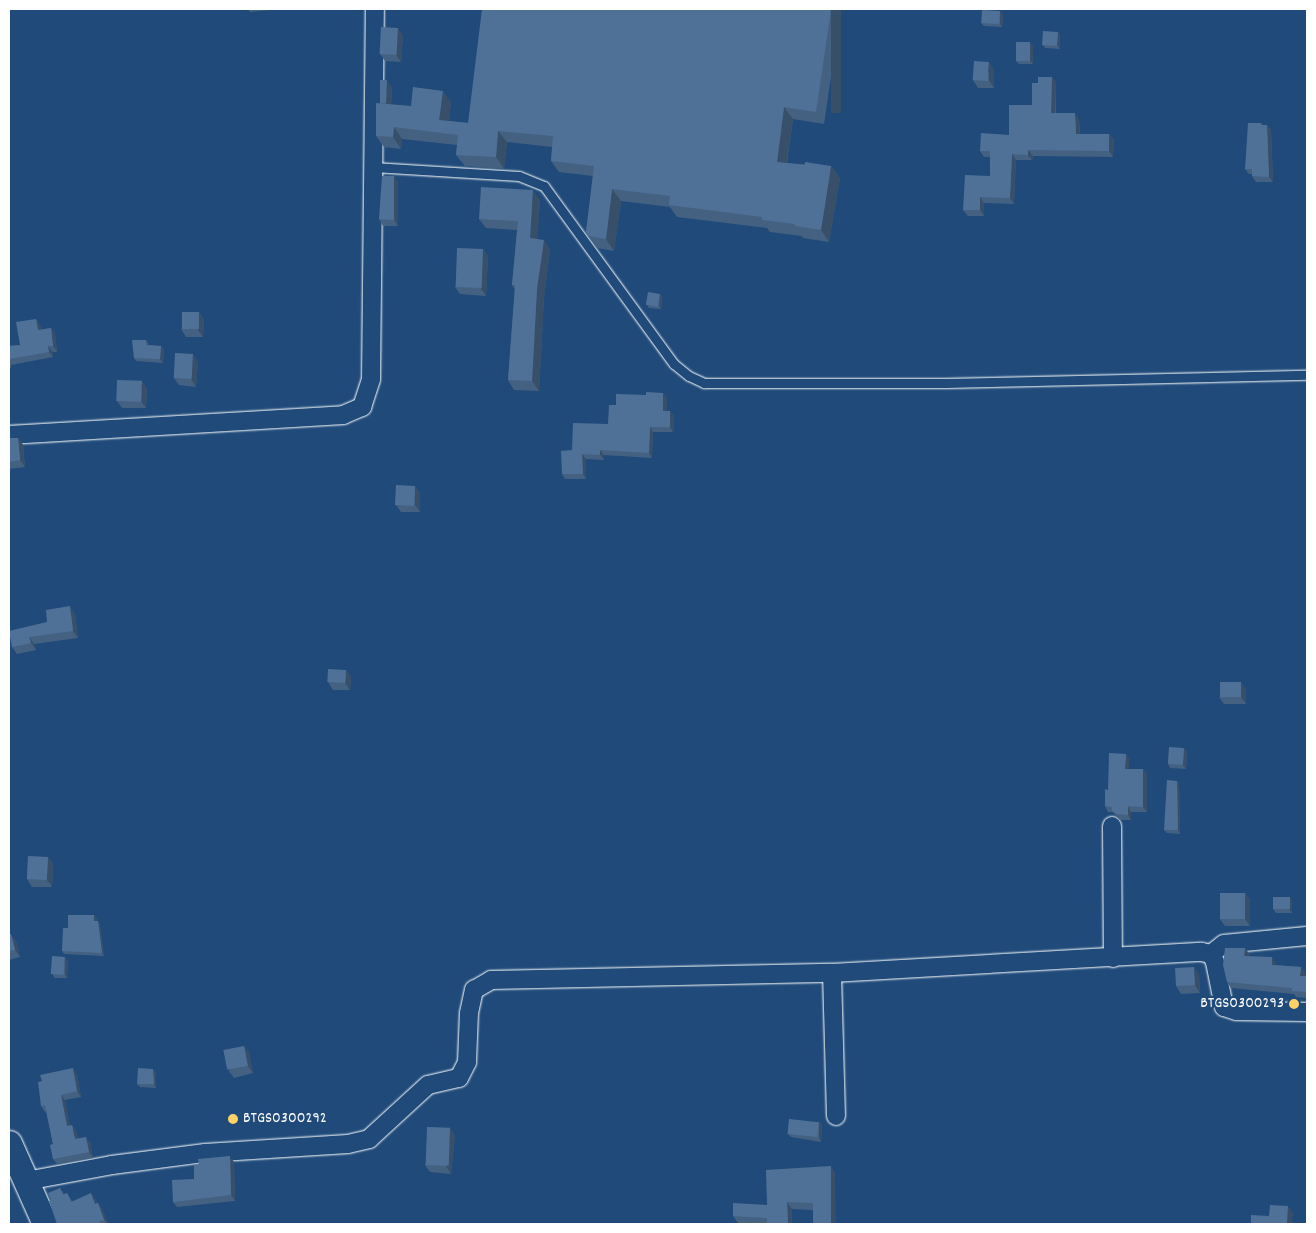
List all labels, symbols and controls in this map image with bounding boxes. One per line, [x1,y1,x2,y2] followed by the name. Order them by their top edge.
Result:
[1200,994,1284,1014] place label: BTGS0300293
[1288,998,1300,1010] marker: BTGS0300293
[243,1109,327,1129] place label: BTGS0300292
[227,1113,239,1125] marker: BTGS0300292

